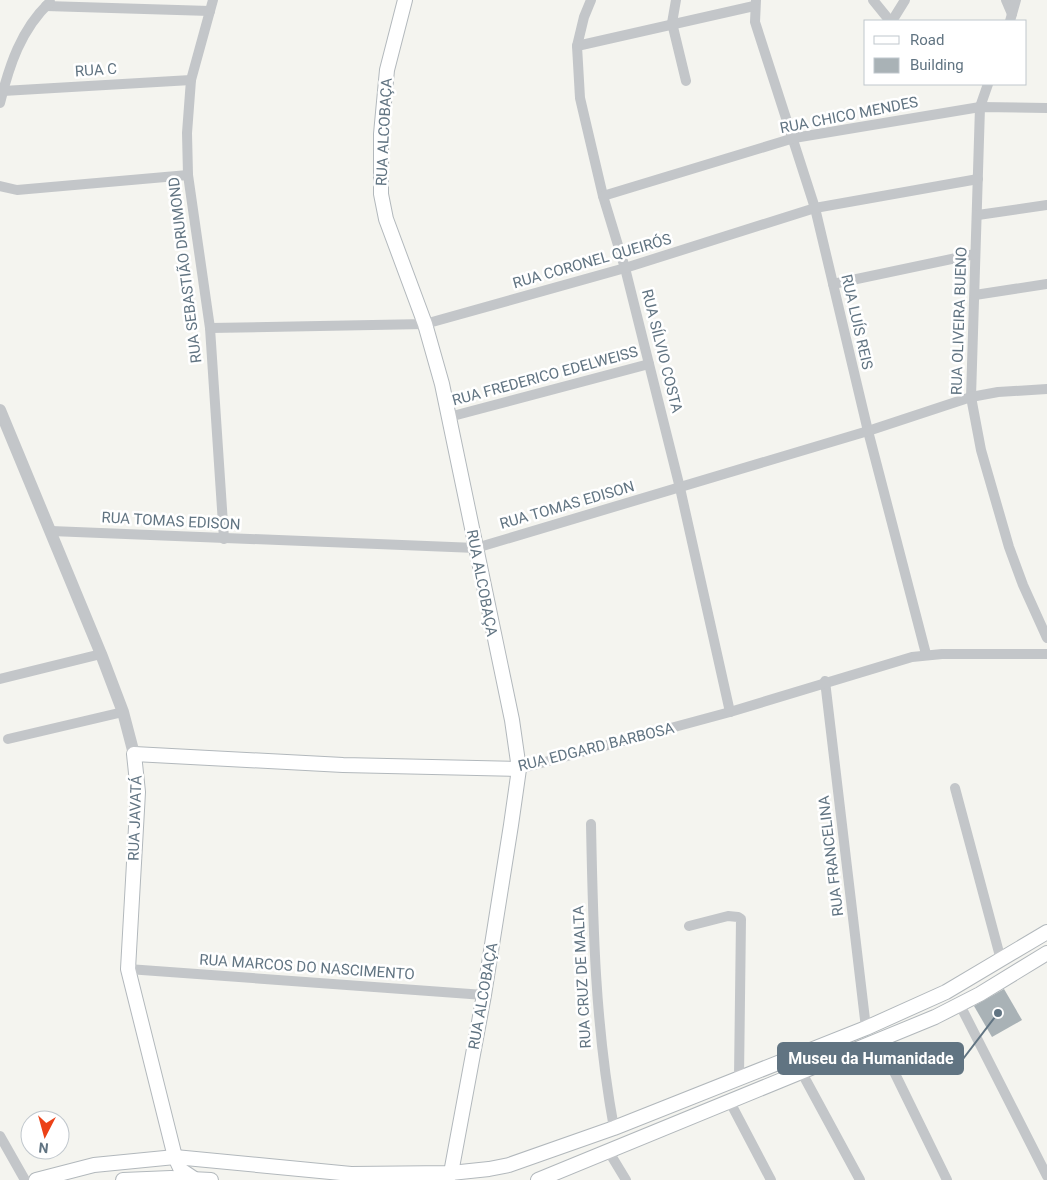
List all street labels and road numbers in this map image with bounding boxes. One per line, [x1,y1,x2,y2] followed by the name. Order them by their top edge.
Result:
[74,60,118,80] street label: RUA C
[372,77,396,187] street label: RUA ALCOBAÇA
[778,93,920,137] street label: RUA CHICO MENDES
[165,176,205,364] street label: RUA SEBASTIÃO DRUMOND
[511,230,673,292] street label: RUA CORONEL QUEIRÓS
[947,247,971,395] street label: RUA OLIVEIRA BUENO
[837,273,877,371] street label: RUA LUÍS REIS
[638,287,686,415] street label: RUA SÍLVIO COSTA
[450,342,640,409] street label: RUA FREDERICO EDELWEISS
[498,477,636,533] street label: RUA TOMAS EDISON
[101,508,241,534] street label: RUA TOMAS EDISON
[463,528,501,638] street label: RUA ALCOBAÇA
[516,719,676,775] street label: RUA EDGARD BARBOSA
[125,775,145,861] street label: RUA JAVATÁ
[815,794,847,917] street label: RUA FRANCELINA
[569,905,595,1049] street label: RUA CRUZ DE MALTA
[465,941,501,1051] street label: RUA ALCOBAÇA
[199,950,415,984] street label: RUA MARCOS DO NASCIMENTO

